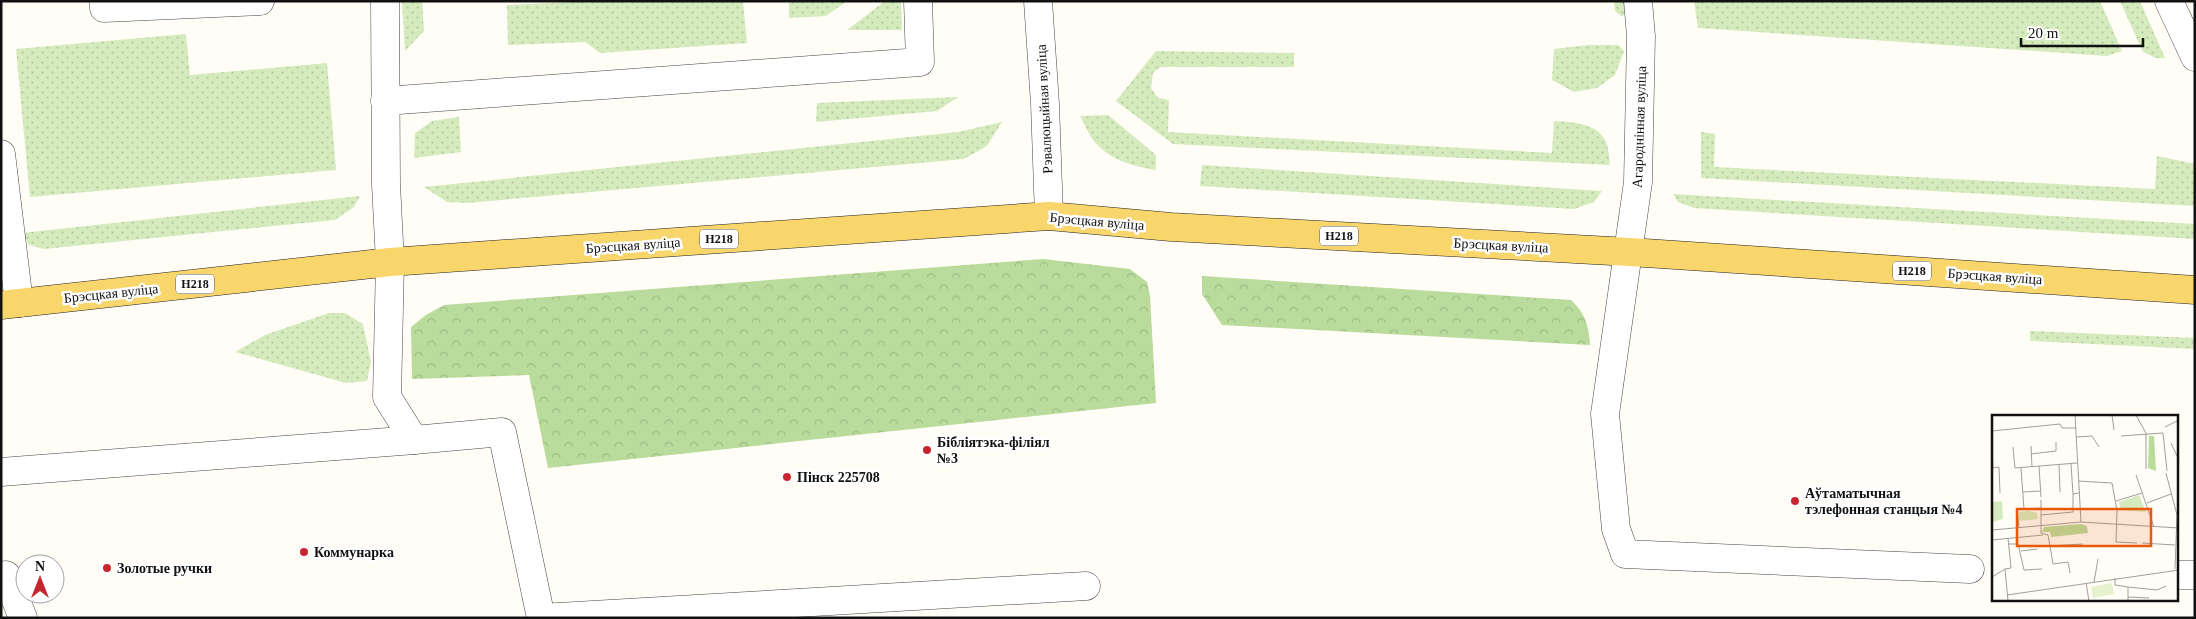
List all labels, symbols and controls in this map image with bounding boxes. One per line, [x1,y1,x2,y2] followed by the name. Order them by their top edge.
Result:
[2021,15,2144,47] scale bar
[2028,25,2059,41] text: 20 m
[1034,43,1055,174] street label: Рэвалюцыйная вуліца
[1630,65,1649,188] street label: Агароднінная вуліца
[1049,210,1146,233] street label: Брэсцкая вуліца
[1320,227,1358,246] road number: Н218
[700,230,738,248] road number: Н218
[585,235,682,256] street label: Брэсцкая вуліца
[1453,236,1550,256] street label: Брэсцкая вуліца
[1893,262,1931,280] road number: Н218
[1947,266,2044,287] street label: Брэсцкая вуліца
[176,274,214,294] road number: Н218
[63,281,160,306] street label: Брэсцкая вуліца
[1992,415,2178,602] inset map
[937,435,1050,466] place label: Бібліятэка-філіял №3
[921,444,933,456] marker: Бібліятэка-філіял №3
[797,470,880,485] place label: Пінск 225708
[781,471,793,483] marker: Пінск 225708
[1805,486,1963,517] place label: Аўтаматычная тэлефонная станцыя №4
[1789,495,1801,507] marker: Аўтаматычная тэлефонная станцыя №4
[314,545,394,560] place label: Коммунарка
[298,546,310,558] marker: Коммунарка
[15,554,65,604] north arrow
[35,559,45,574] text: N
[117,561,212,576] place label: Золотые ручки
[101,562,113,574] marker: Золотые ручки

